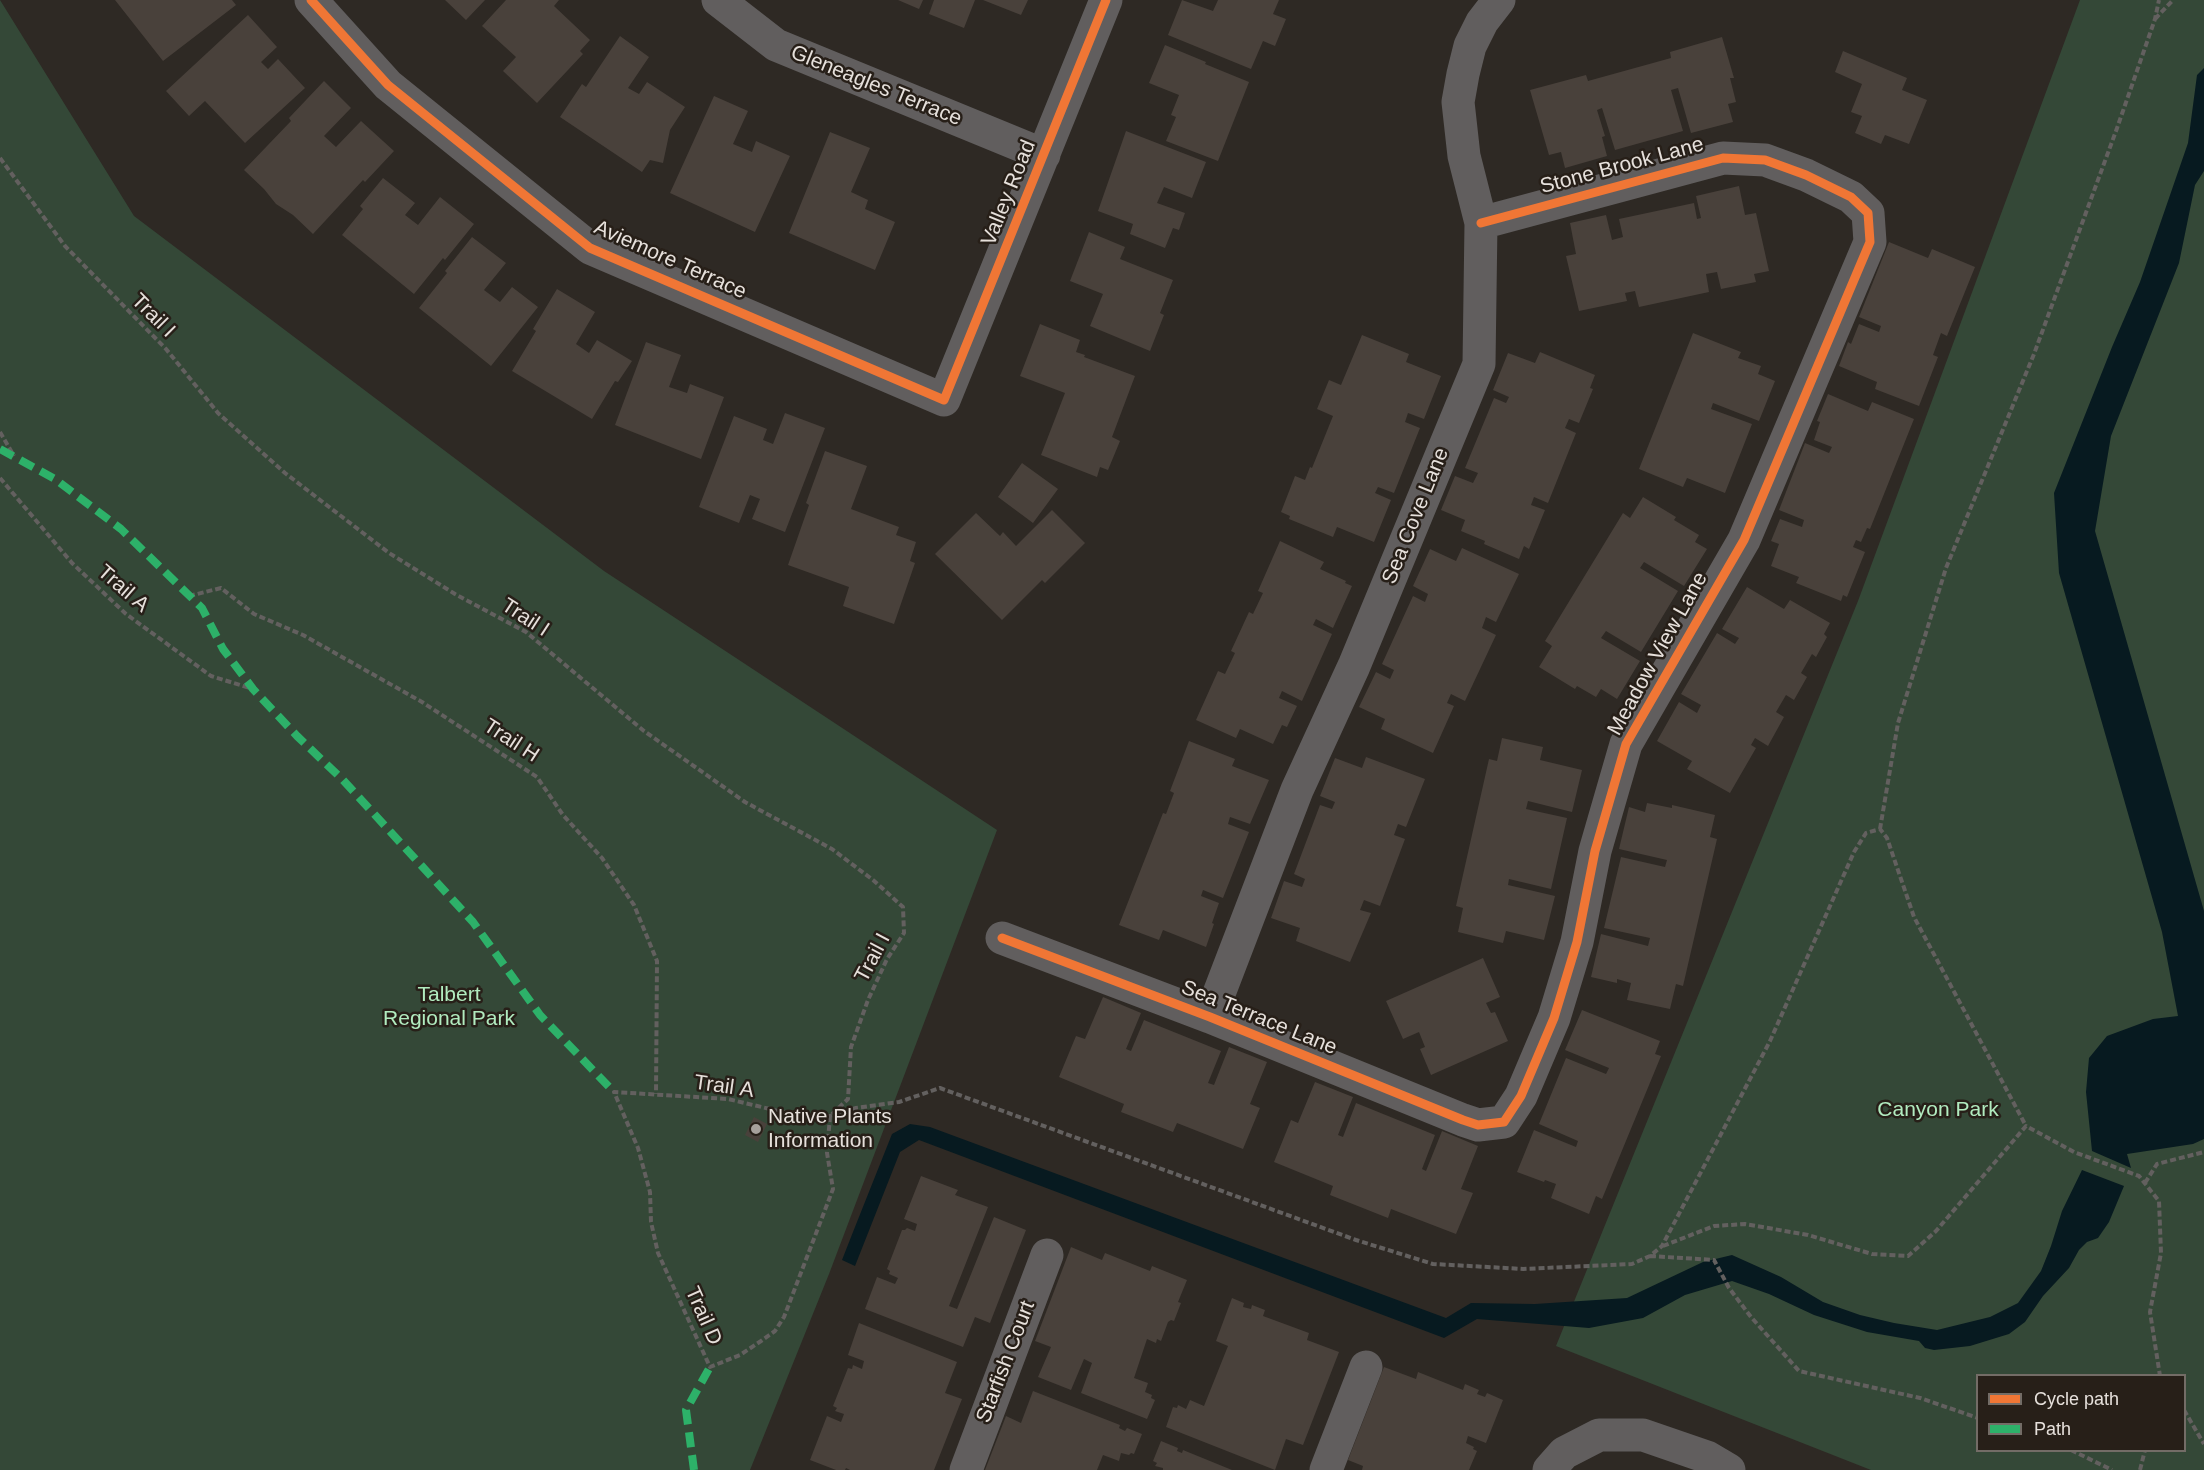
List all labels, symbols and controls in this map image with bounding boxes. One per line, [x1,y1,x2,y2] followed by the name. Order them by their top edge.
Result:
[787,40,965,132] street label: Gleneagles Terrace
[1538,132,1706,200] street label: Stone Brook Lane
[976,137,1042,249] street label: Valley Road
[590,215,750,305] street label: Aviemore Terrace
[126,289,180,343] street label: Trail I
[1377,444,1455,588] street label: Sea Cove Lane
[92,560,154,618] street label: Trail A
[1603,568,1713,740] street label: Meadow View Lane
[496,593,554,643] street label: Trail I
[479,714,543,768] street label: Trail H
[850,929,896,987] street label: Trail I
[1177,975,1341,1061] street label: Sea Terrace Lane
[383,982,515,1032] park label: Talbert Regional Park
[693,1070,755,1104] street label: Trail A
[1877,1097,1999,1123] park label: Canyon Park
[768,1104,892,1154] place label: Native Plants Information
[749,1122,763,1136] marker: Native Plants Information
[679,1283,727,1349] street label: Trail D
[971,1298,1041,1426] street label: Starfish Court
[1976,1374,2186,1452] legend
[2034,1389,2119,1409] text: Cycle path
[2034,1419,2071,1439] text: Path

